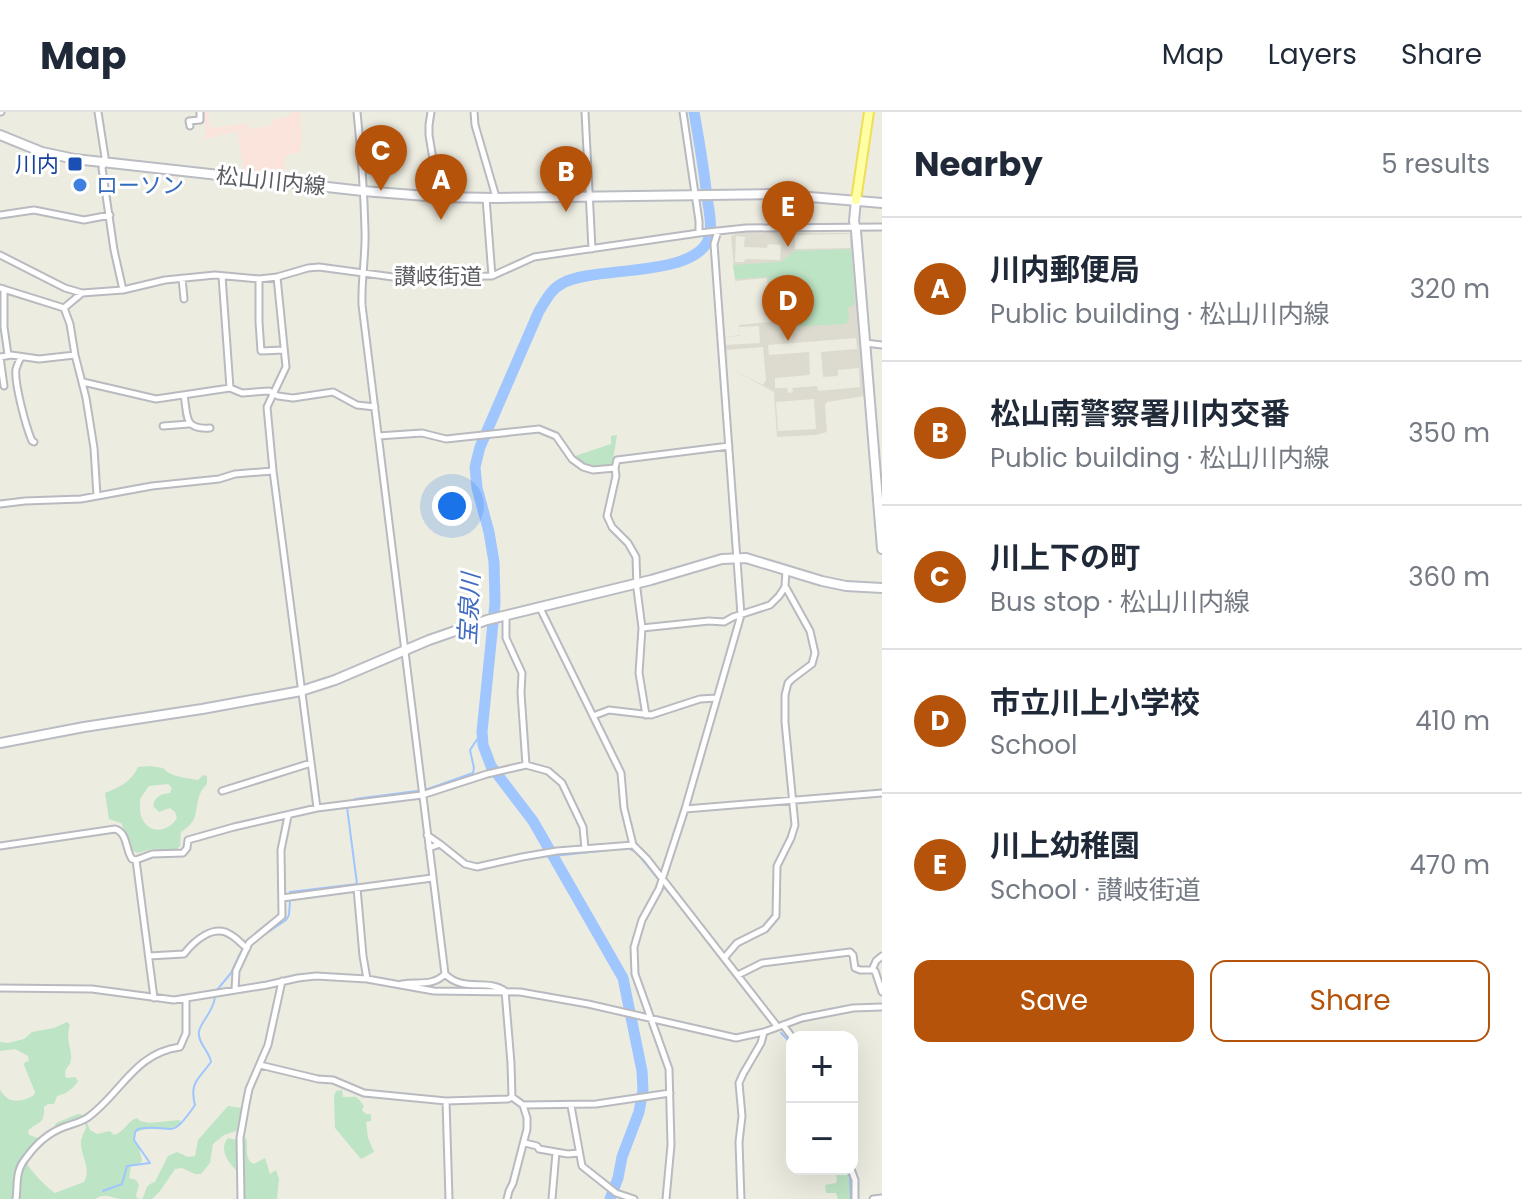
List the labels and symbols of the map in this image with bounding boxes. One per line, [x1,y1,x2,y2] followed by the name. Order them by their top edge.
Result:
[355,125,407,191] pin: C
[540,146,592,212] pin: B
[15,149,59,180] place label: 川内
[415,154,467,220] pin: A
[66,155,84,173] marker: 川内
[215,160,327,202] street label: 松山川内線
[96,170,184,201] place label: ローソン
[71,176,89,194] marker: ローソン
[762,181,814,247] pin: E
[394,261,482,292] street label: 讃岐街道
[762,275,814,341] pin: D
[432,486,472,526] your location
[451,569,488,646] water label: 宝泉川

